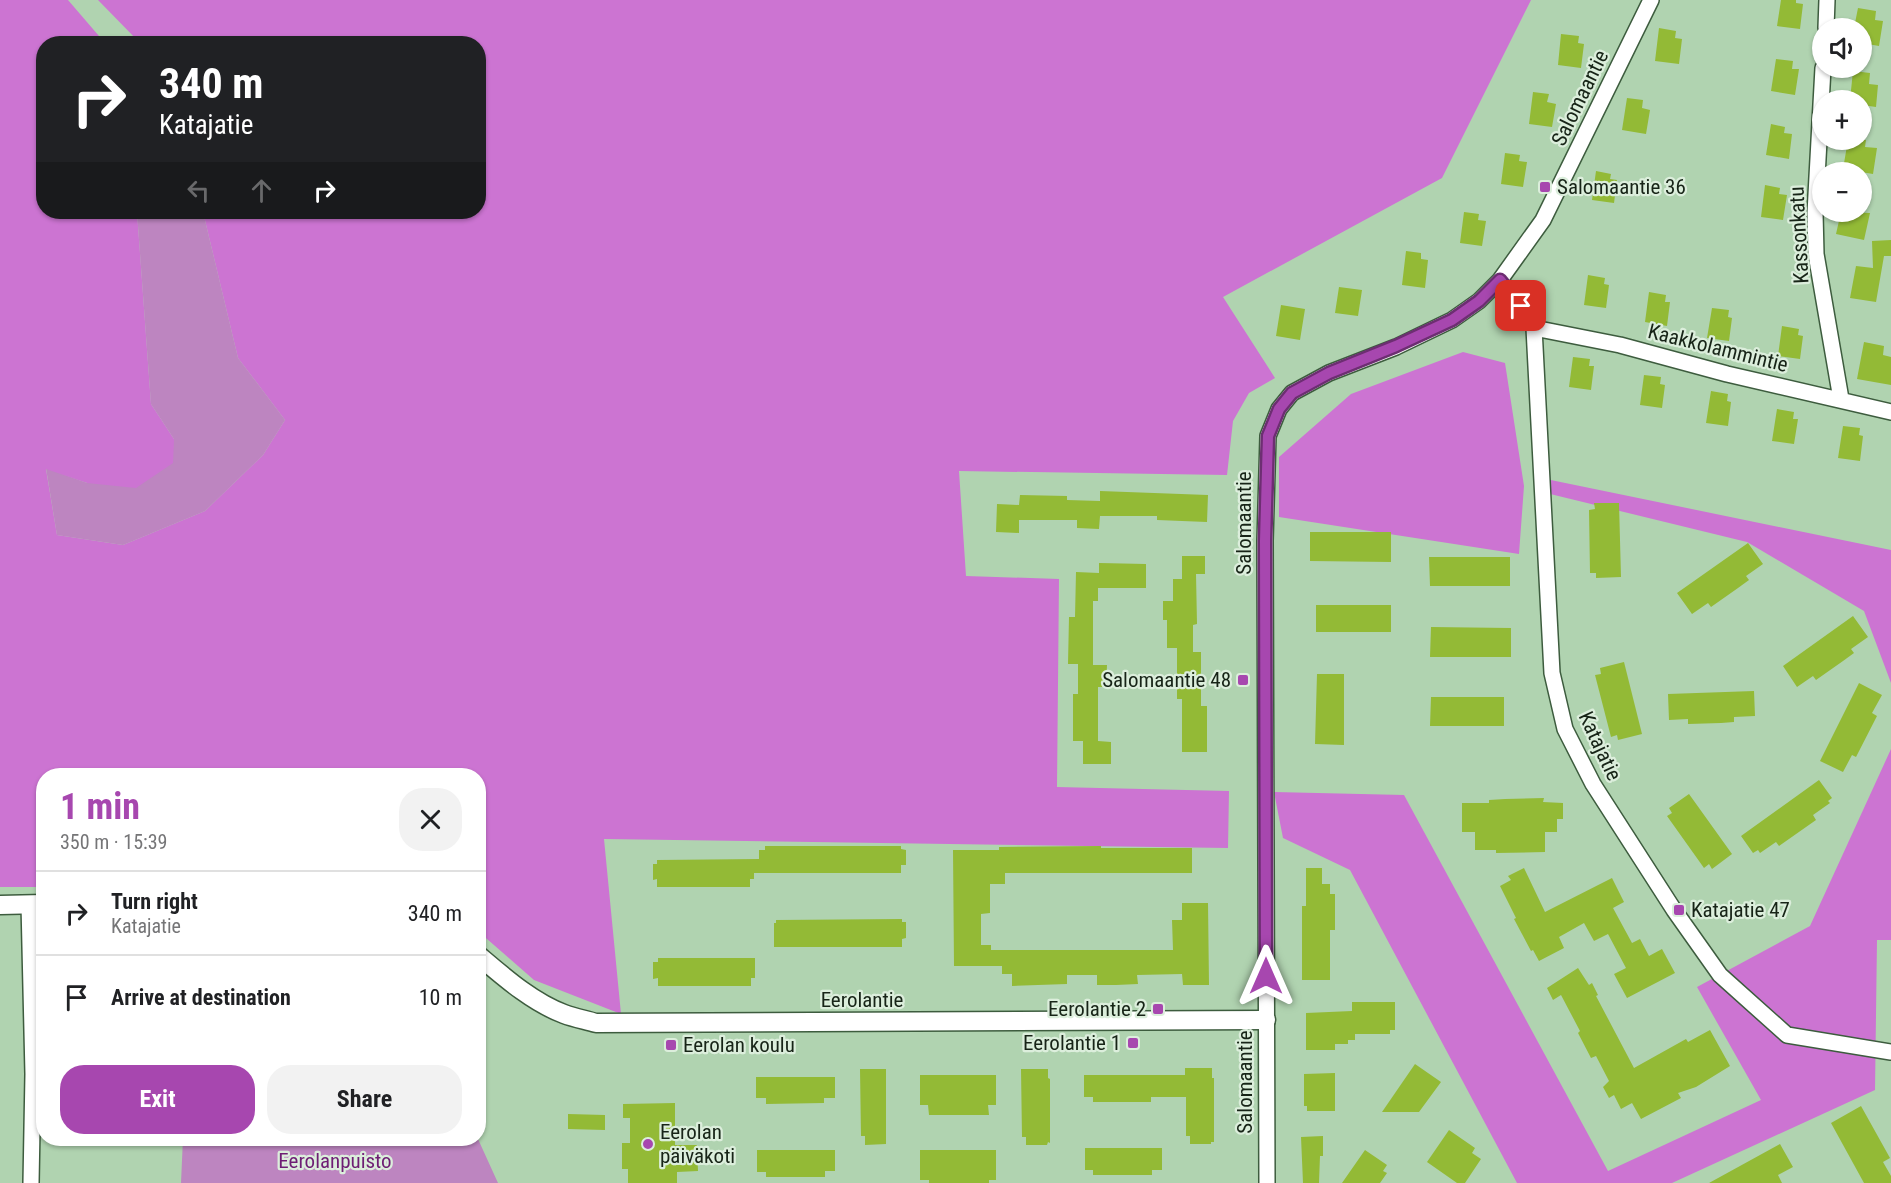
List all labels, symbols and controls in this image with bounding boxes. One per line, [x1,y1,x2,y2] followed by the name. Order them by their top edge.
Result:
[1812,18,1872,222] map controls
[1812,18,1872,78] button: sound
[1547,46,1613,150] street label: Salomaantie
[159,59,264,108] text: 340 m
[60,60,138,138] icon: right
[1812,90,1872,150] button: +
[159,109,253,141] text: Katajatie
[1812,162,1872,222] button: −
[182,174,215,207] icon: left
[245,174,278,207] icon: ahead
[308,174,341,207] icon: right
[1557,175,1686,199] place label: Salomaantie 36
[1538,180,1552,194] marker: Salomaantie 36
[1784,186,1814,284] street label: Kassonkatu
[1495,280,1546,331] pin
[1504,289,1537,322] icon: arrive
[1646,319,1791,377] street label: Kaakkolammintie
[1232,471,1256,575] street label: Salomaantie
[1102,668,1231,692] place label: Salomaantie 48
[1236,673,1250,687] marker: Salomaantie 48
[1574,708,1626,784] street label: Katajatie
[60,786,140,828] text: 1 min
[399,788,462,851] button: close
[60,830,167,854] text: 350 m · 15:39
[111,889,198,914] text: Turn right
[60,897,93,930] icon: right
[1691,898,1790,922] place label: Katajatie 47
[408,901,462,926] text: 340 m
[1672,903,1686,917] marker: Katajatie 47
[111,914,181,938] text: Katajatie
[1234,944,1298,1008] position arrow
[60,981,93,1014] icon: arrive
[111,985,291,1010] text: Arrive at destination
[419,985,462,1010] text: 10 m
[821,988,904,1012] street label: Eerolantie
[1048,997,1146,1021] place label: Eerolantie 2
[1151,1002,1165,1016] marker: Eerolantie 2
[1233,1030,1257,1134] street label: Salomaantie
[1023,1031,1121,1055] place label: Eerolantie 1
[683,1033,795,1057] place label: Eerolan koulu
[1126,1036,1140,1050] marker: Eerolantie 1
[664,1038,678,1052] marker: Eerolan koulu
[60,1065,255,1134] button: Exit
[267,1065,462,1134] button: Share
[660,1120,735,1168] place label: Eerolan päiväkoti
[641,1137,655,1151] marker: Eerolan päiväkoti
[278,1149,392,1173] park label: Eerolanpuisto

